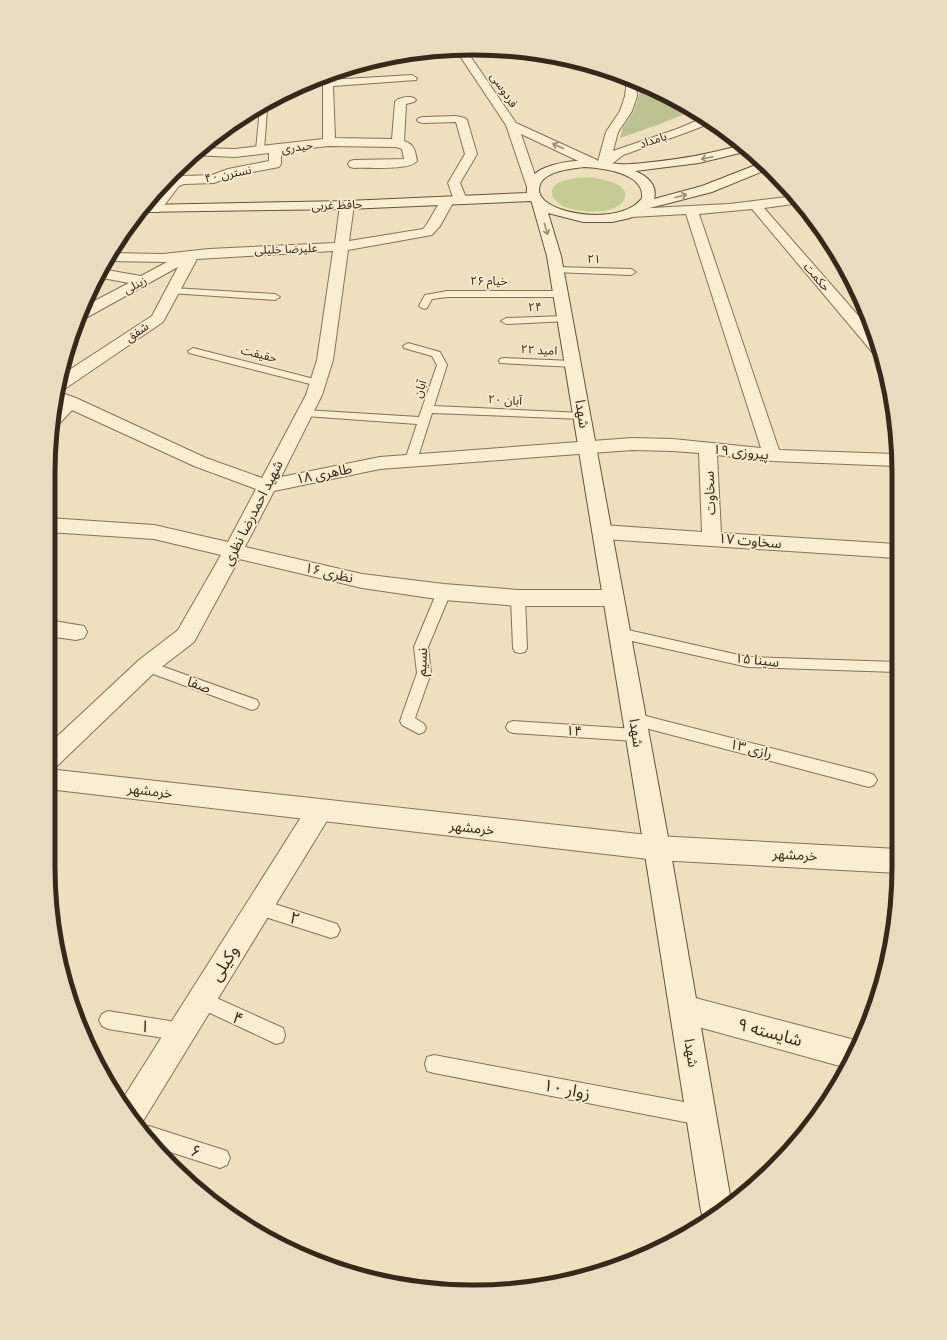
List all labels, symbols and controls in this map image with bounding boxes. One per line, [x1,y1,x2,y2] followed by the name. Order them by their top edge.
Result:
[487,70,521,110] street label: فردوسی
[638,129,668,151] street label: بامداد
[280,138,314,156] street label: حیدری
[553,142,565,149] one-way arrow
[701,154,714,162] one-way arrow
[203,163,253,185] street label: نسترن ۴۰
[675,192,688,199] one-way arrow
[311,197,363,213] street label: حافظ غربی
[543,223,550,236] one-way arrow
[254,241,318,257] street label: علیرضا خلیلی
[587,252,601,266] street label: ۲۱
[801,260,833,294] street label: حکمت
[121,273,149,297] street label: زینلی
[470,274,508,290] street label: خیام ۲۶
[528,300,542,314] street label: ۲۴
[123,319,152,346] street label: شفق
[520,342,558,358] street label: امید ۲۲
[240,343,278,365] street label: حقیقت
[411,378,430,400] street label: آبان
[488,392,523,408] street label: آبان ۲۰
[571,398,593,430] street label: شهدا
[712,441,770,464] street label: پیروزی ۱۹
[219,458,287,568] street label: شهید احمدرضا نظری
[294,460,354,488] street label: طاهری ۱۸
[701,471,719,515] street label: سخاوت
[718,530,782,552] street label: سخاوت ۱۷
[303,559,355,587] street label: نظری ۱۶
[413,647,433,677] street label: نسیم
[734,649,780,671] street label: سینا ۱۵
[185,673,213,697] street label: صفا
[625,717,647,749] street label: شهدا
[565,722,583,740] street label: ۱۴
[728,736,774,762] street label: رازی ۱۳
[126,780,173,802] street label: خرمشهر
[448,817,495,839] street label: خرمشهر
[771,845,818,865] street label: خرمشهر
[287,907,303,929] street label: ۲
[205,941,244,985] street label: وکیلی
[229,1007,247,1029] street label: ۴
[736,1014,804,1050] street label: شایسته ۹
[139,1015,151,1037] street label: ۱
[680,1037,702,1069] street label: شهدا
[542,1075,592,1103] street label: زوار ۱۰
[188,1140,204,1162] street label: ۶

